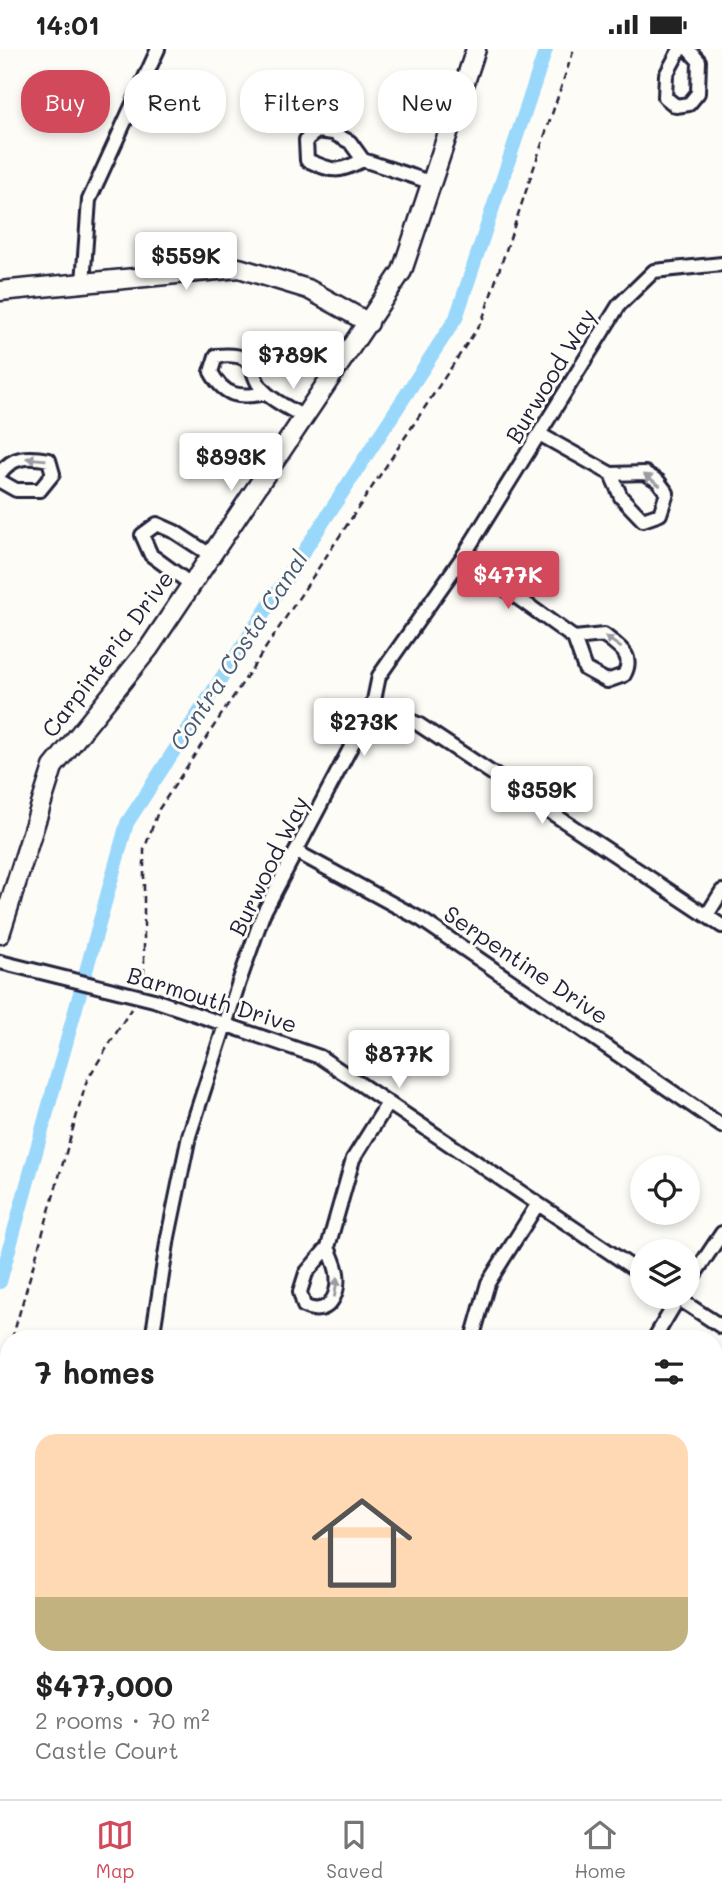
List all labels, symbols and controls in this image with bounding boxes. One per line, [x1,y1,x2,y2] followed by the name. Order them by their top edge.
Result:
[35,8,99,42] text: 14:01
[21,70,110,133] chip: Buy
[124,70,226,133] chip: Rent
[240,70,364,133] chip: Filters
[378,70,477,133] chip: New
[137,233,235,292] pin: $559K
[151,240,221,270] text: $559K
[498,303,602,448] street label: Burwood Way
[244,331,342,391] pin: $789K
[258,339,328,369] text: $789K
[182,433,280,493] pin: $893K
[195,441,267,471] text: $893K
[25,453,47,464] one-way arrow
[643,473,662,487] one-way arrow
[161,544,314,756] water label: Contra Costa Canal
[459,552,557,611] pin: $477K
[473,559,543,589] text: $477K
[35,564,180,743] street label: Carpinteria Drive
[604,635,622,649] one-way arrow
[315,699,413,758] pin: $273K
[330,706,398,736] text: $273K
[493,767,591,826] pin: $359K
[507,774,577,804] text: $359K
[221,791,315,940] street label: Burwood Way
[438,898,615,1030] street label: Serpentine Drive
[124,959,301,1039] street label: Barmouth Drive
[350,1031,448,1090] pin: $877K
[364,1038,434,1068] text: $877K
[630,1155,700,1309] map controls
[630,1155,700,1225] button: locate
[630,1239,700,1309] button: layers
[331,1276,342,1298] one-way arrow
[35,1352,155,1392] text: 7 homes
[650,1353,688,1391] icon: filters
[299,1480,425,1606] icon: home
[35,1665,173,1705] text: $477,000
[35,1705,210,1735] text: 2 rooms · 70 m²
[35,1735,179,1765] text: Castle Court
[96,1816,135,1883] tab: Map
[326,1816,383,1883] tab: Saved
[574,1816,626,1883] tab: Home

